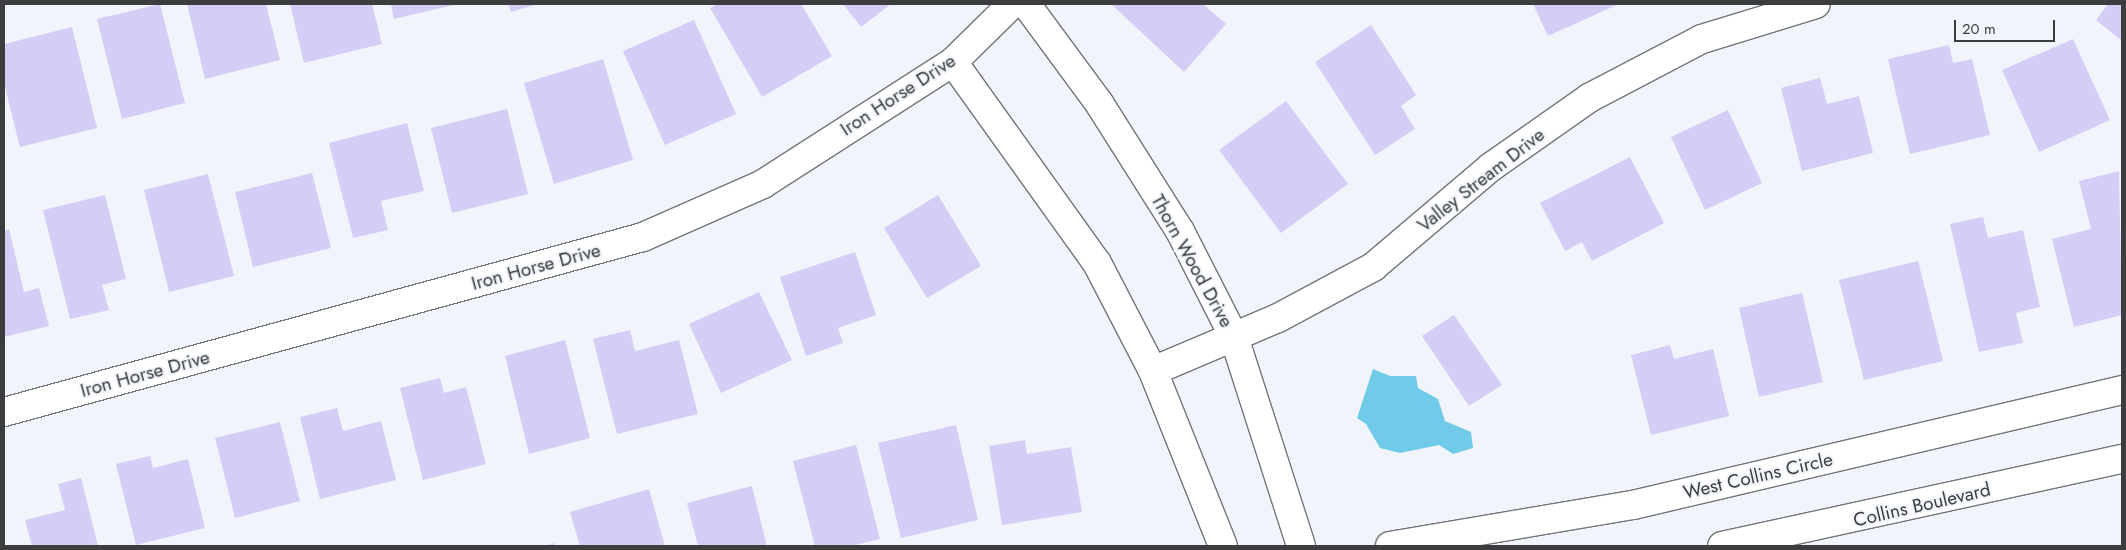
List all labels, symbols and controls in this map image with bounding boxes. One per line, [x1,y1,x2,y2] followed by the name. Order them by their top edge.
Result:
[1956,10,2057,42] scale bar
[1962,18,1996,40] text: 20 m
[836,49,960,141] street label: Iron Horse Drive
[1413,123,1549,237] street label: Valley Stream Drive
[1146,191,1238,331] street label: Thorn Wood Drive
[469,239,603,295] street label: Iron Horse Drive
[78,346,212,402] street label: Iron Horse Drive
[1681,448,1835,504] street label: West Collins Circle
[1851,478,1993,532] street label: Collins Boulevard

